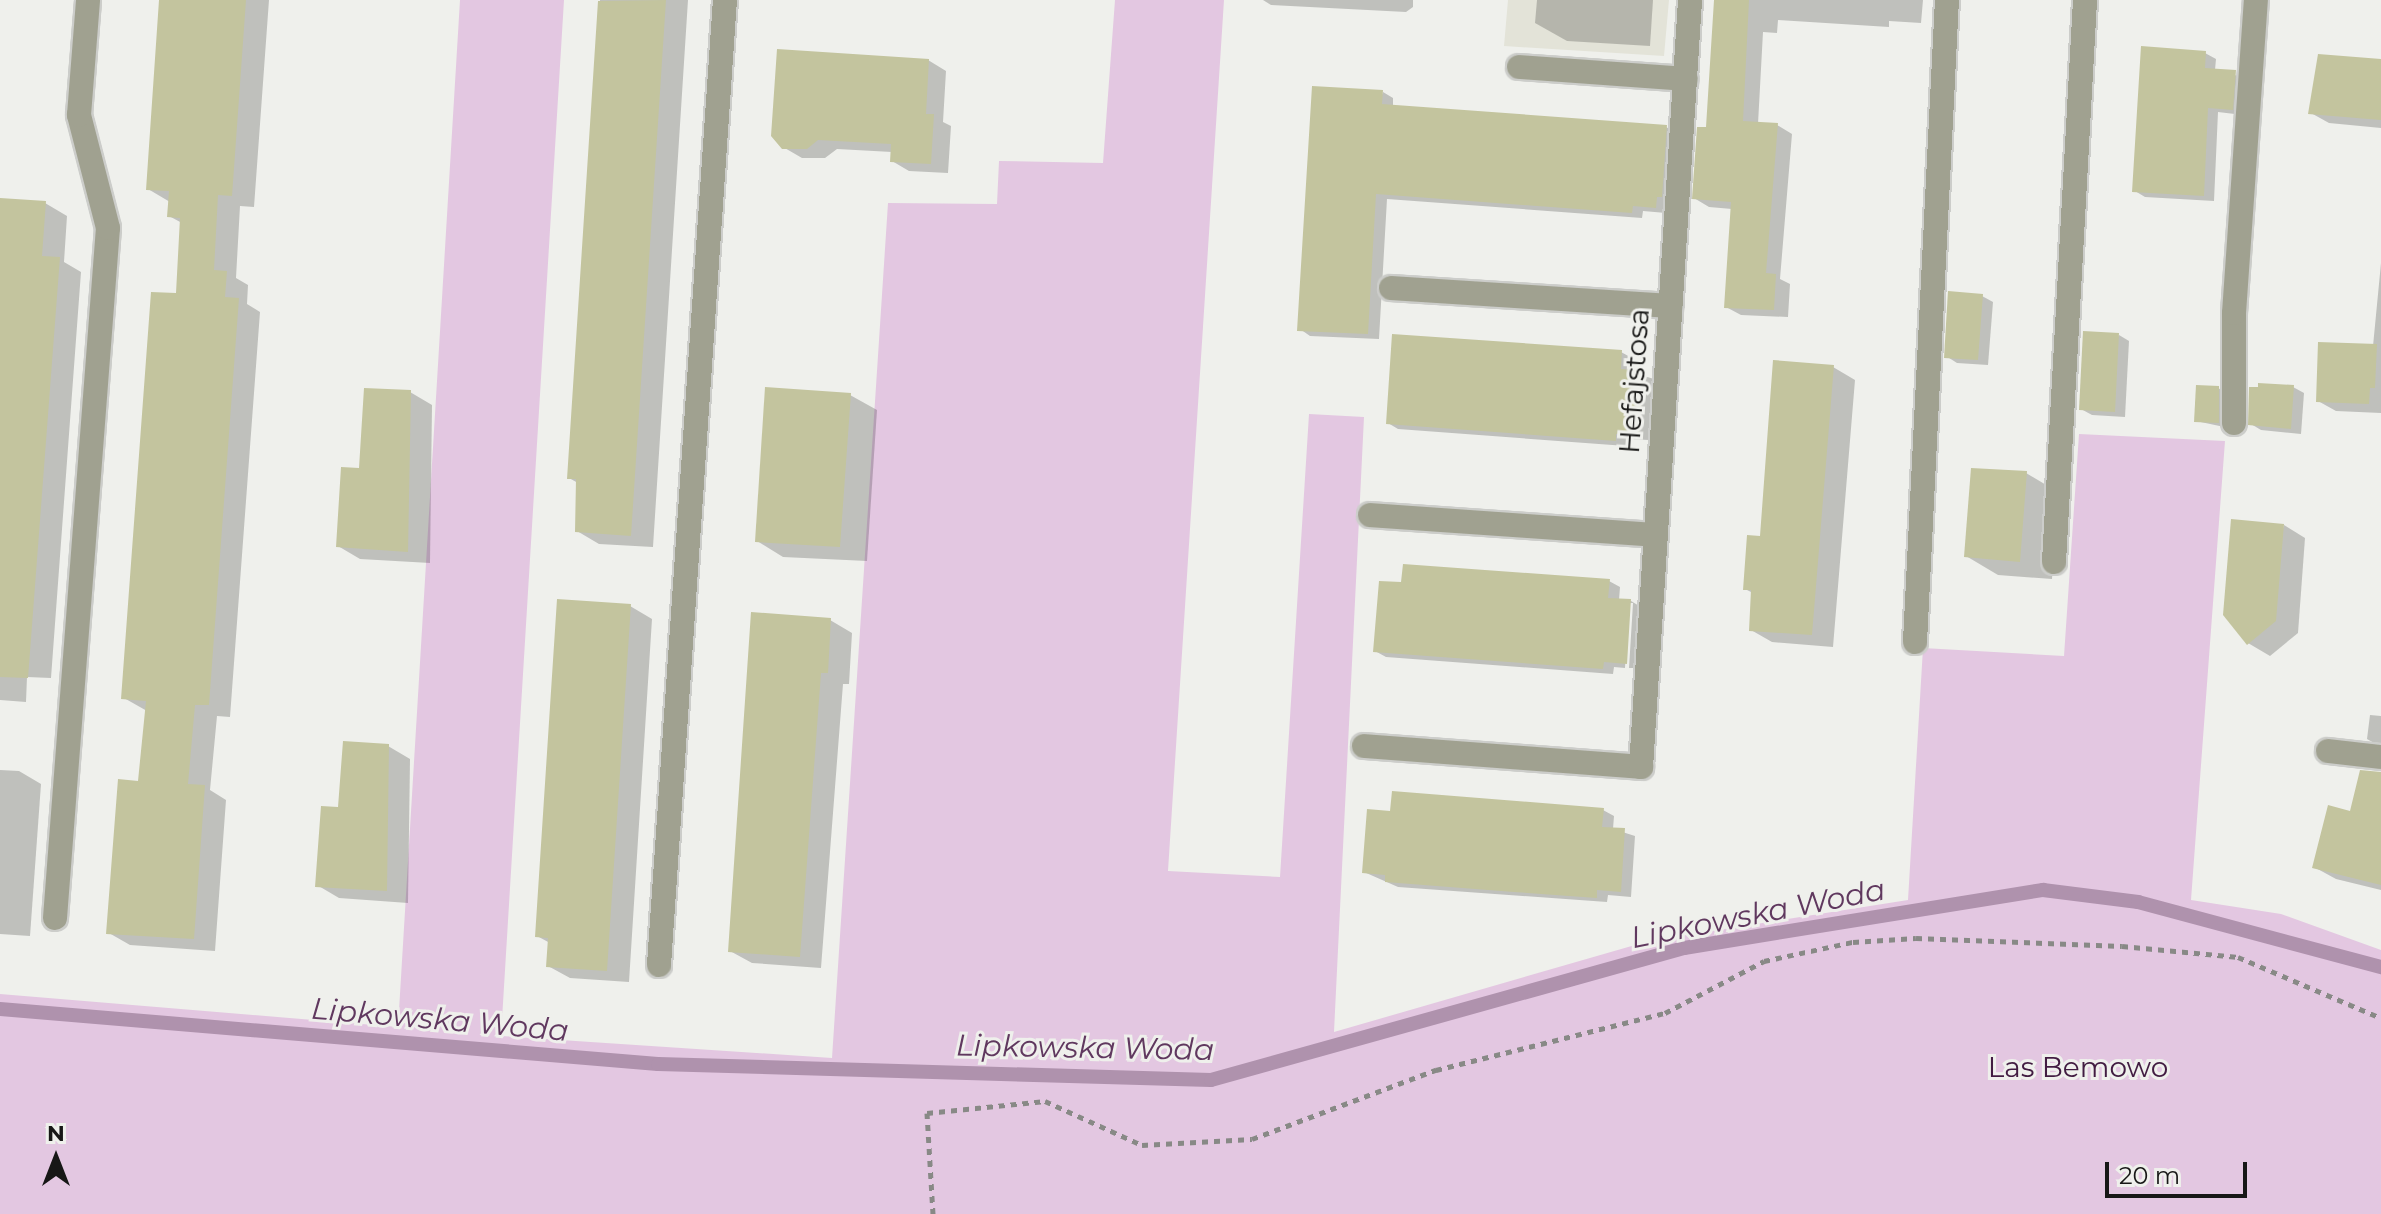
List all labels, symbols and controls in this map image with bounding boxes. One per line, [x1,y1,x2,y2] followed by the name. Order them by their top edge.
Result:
[1612,307,1656,455] street label: Hefajstosa
[1628,872,1888,956] water label: Lipkowska Woda
[310,991,570,1049] water label: Lipkowska Woda
[956,1028,1214,1068] water label: Lipkowska Woda
[1988,1050,2168,1084] park label: Las Bemowo
[16,1118,96,1198] north arrow
[47,1120,65,1147] text: N
[2109,1146,2251,1196] scale bar
[2119,1161,2180,1190] text: 20 m

